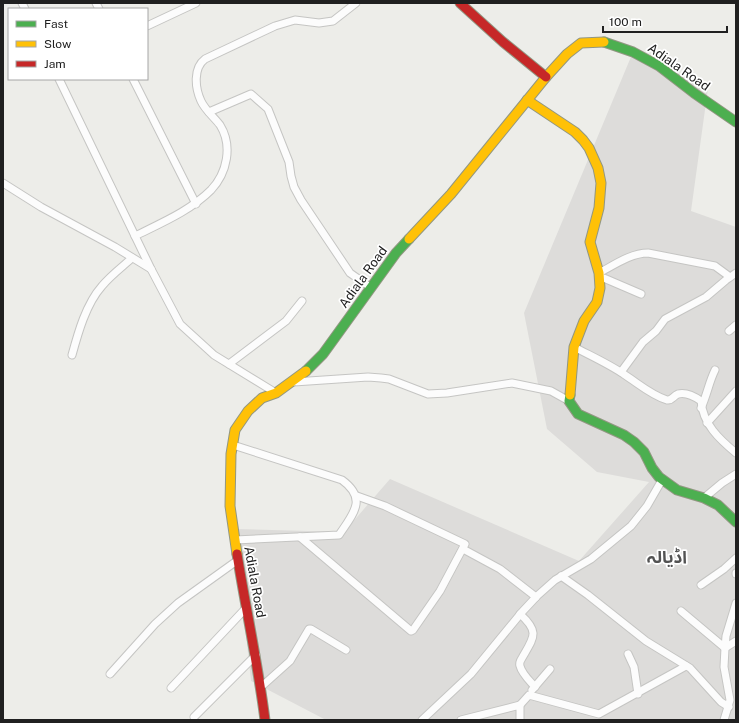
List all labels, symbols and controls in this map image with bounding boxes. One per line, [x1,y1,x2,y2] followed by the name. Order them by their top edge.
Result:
[8,8,148,80] legend
[603,8,727,34] scale bar
[609,15,642,29] text: 100 m
[44,17,69,31] text: Fast
[44,37,72,51] text: Slow
[645,40,713,94] street label: Adiala Road
[44,57,66,71] text: Jam
[336,243,390,311] street label: Adiala Road
[241,545,269,619] street label: Adiala Road
[647,547,687,567] district label: اڈیالہ

